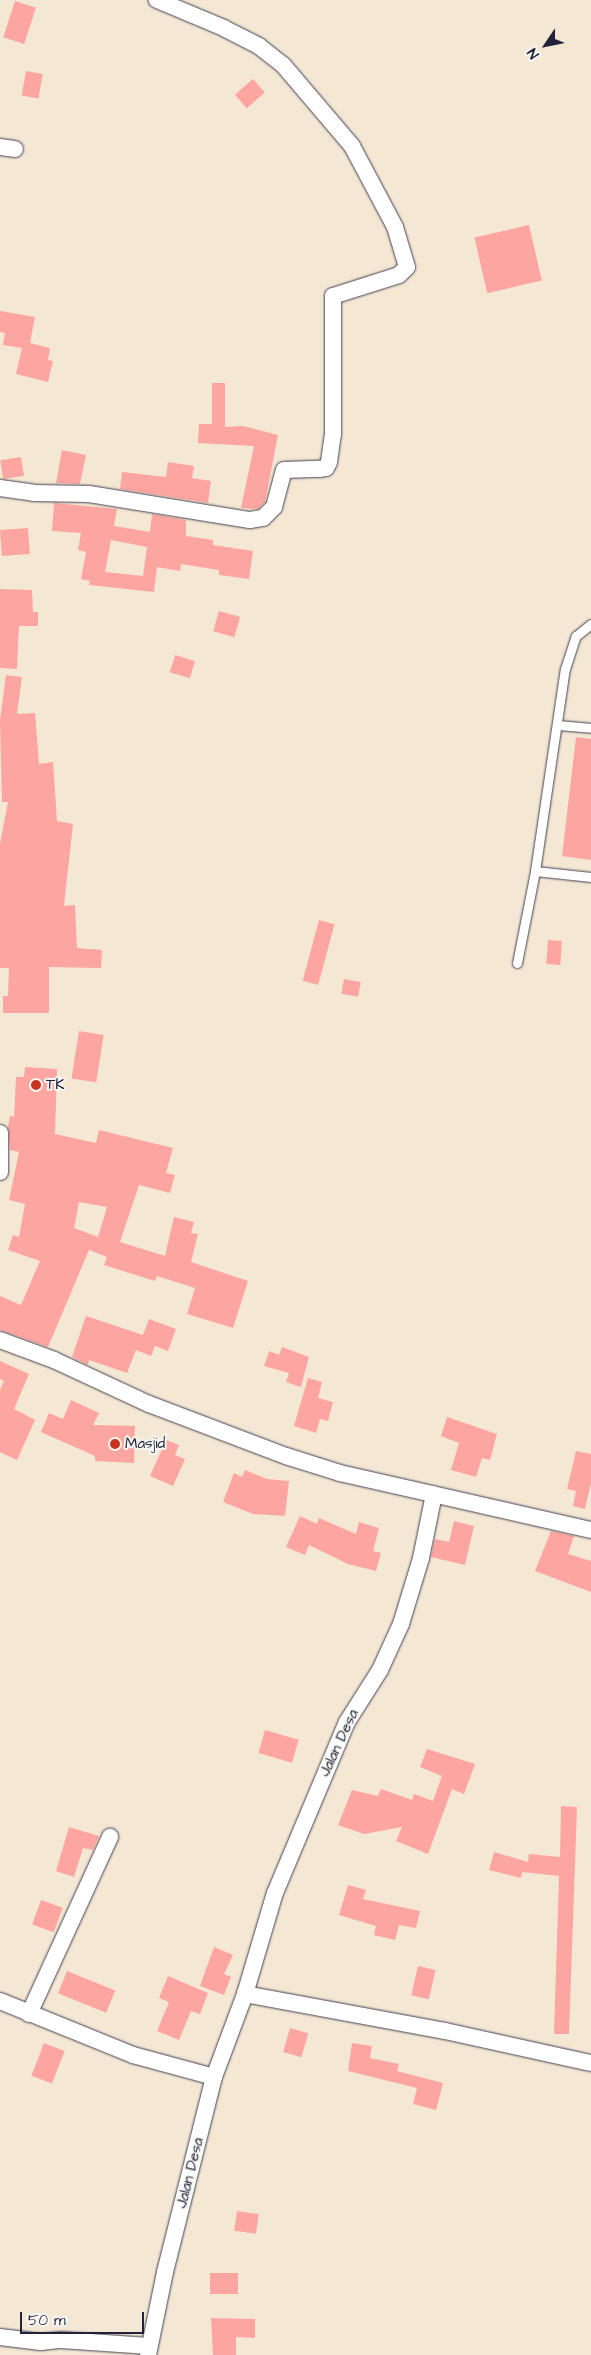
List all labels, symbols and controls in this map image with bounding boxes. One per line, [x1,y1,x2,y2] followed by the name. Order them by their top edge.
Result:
[521,20,571,70] north arrow
[523,44,544,63] text: N
[46,1076,64,1094] place label: TK
[30,1079,42,1091] marker: TK
[125,1435,165,1453] place label: Masjid
[109,1438,121,1450] marker: Masjid
[316,1707,362,1779] street label: Jalan Desa
[173,2136,207,2210] street label: Jalan Desa
[22,2302,146,2334] scale bar
[28,2310,66,2331] text: 50 m

